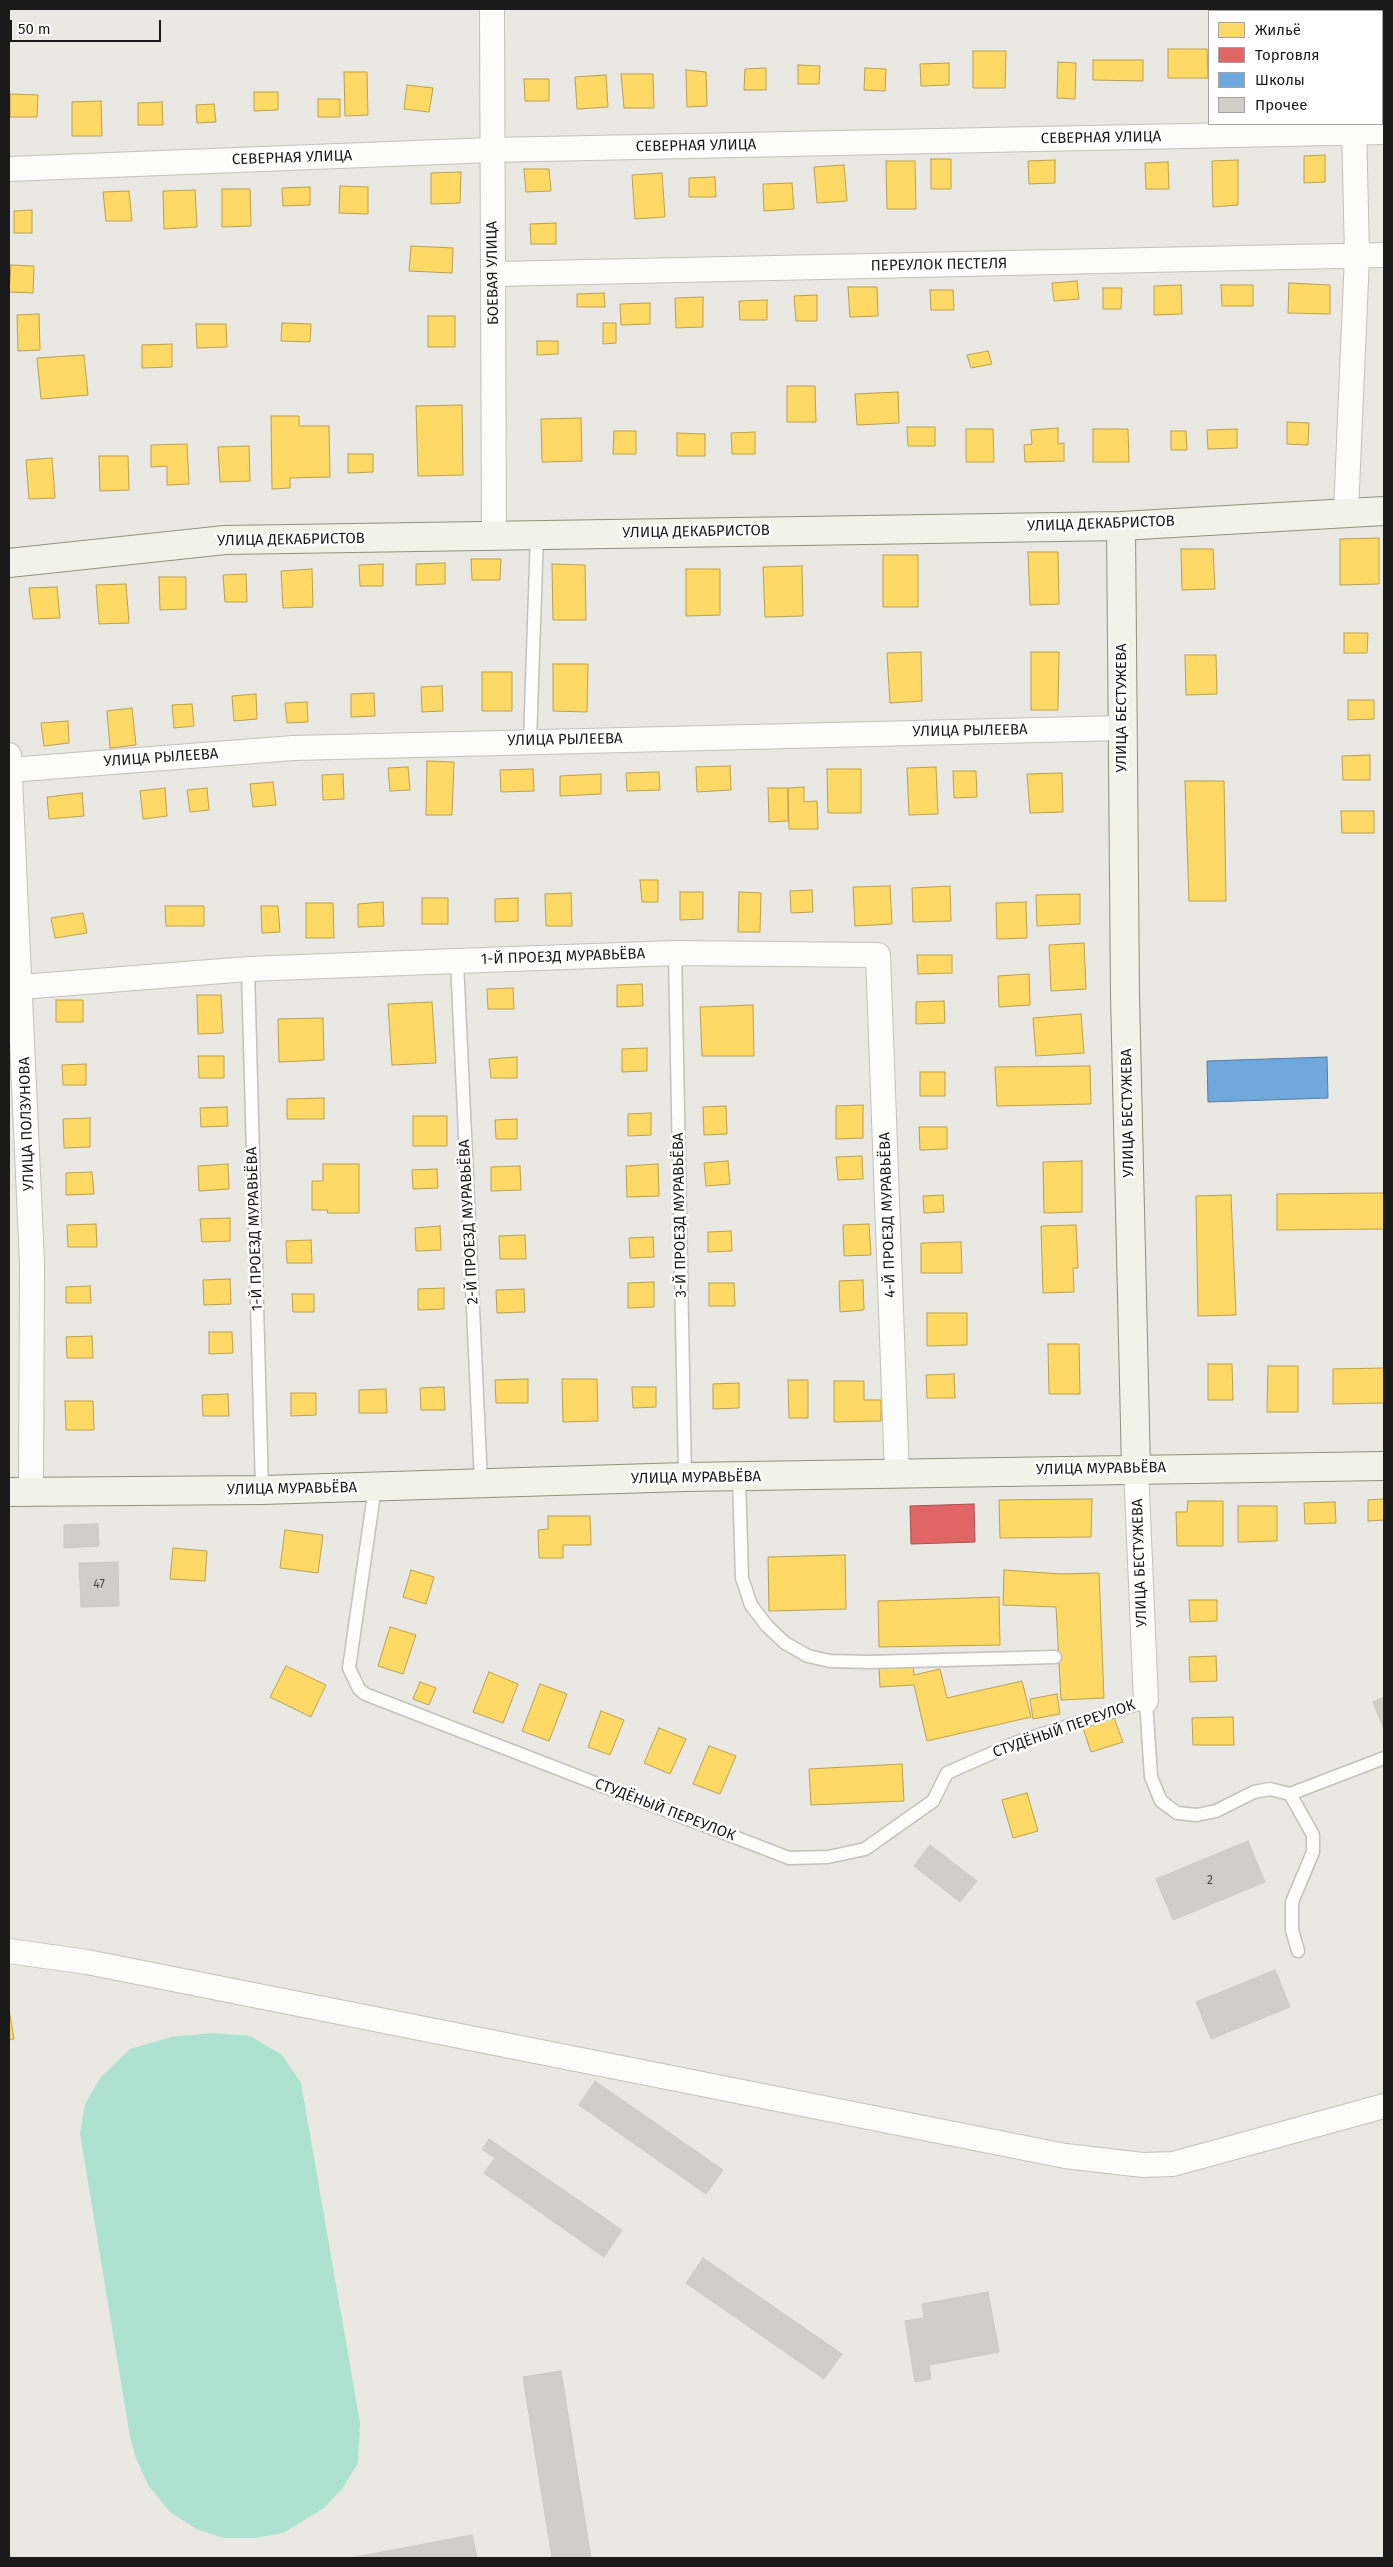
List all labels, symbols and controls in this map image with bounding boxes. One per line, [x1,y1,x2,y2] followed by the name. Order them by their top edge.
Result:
[12,10,164,42] scale bar
[1208,10,1383,125] legend
[18,20,51,38] text: 50 m
[1255,21,1301,39] text: Жильё
[1255,46,1320,64] text: Торговля
[1255,71,1305,89] text: Школы
[1255,96,1307,114] text: Прочее
[1041,128,1161,148] street label: СЕВЕРНАЯ УЛИЦА
[636,136,756,156] street label: СЕВЕРНАЯ УЛИЦА
[231,147,353,169] street label: СЕВЕРНАЯ УЛИЦА
[483,221,503,325] street label: БОЕВАЯ УЛИЦА
[871,255,1007,275] street label: ПЕРЕУЛОК ПЕСТЕЛЯ
[1027,512,1175,536] street label: УЛИЦА ДЕКАБРИСТОВ
[622,522,770,542] street label: УЛИЦА ДЕКАБРИСТОВ
[217,530,365,550] street label: УЛИЦА ДЕКАБРИСТОВ
[1113,643,1131,773] street label: УЛИЦА БЕСТУЖЕВА
[912,721,1028,741] street label: УЛИЦА РЫЛЕЕВА
[507,730,623,750] street label: УЛИЦА РЫЛЕЕВА
[103,745,219,771] street label: УЛИЦА РЫЛЕЕВА
[481,945,645,969] street label: 1-Й ПРОЕЗД МУРАВЬЁВА
[1118,1048,1138,1178] street label: УЛИЦА БЕСТУЖЕВА
[16,1057,38,1191] street label: УЛИЦА ПОЛЗУНОВА
[670,1132,690,1298] street label: 3-Й ПРОЕЗД МУРАВЬЁВА
[876,1132,900,1298] street label: 4-Й ПРОЕЗД МУРАВЬЁВА
[456,1139,482,1305] street label: 2-Й ПРОЕЗД МУРАВЬЁВА
[243,1147,267,1311] street label: 1-Й ПРОЕЗД МУРАВЬЁВА
[1036,1459,1166,1479] street label: УЛИЦА МУРАВЬЁВА
[631,1468,761,1488] street label: УЛИЦА МУРАВЬЁВА
[227,1479,357,1499] street label: УЛИЦА МУРАВЬЁВА
[1129,1498,1151,1628] street label: УЛИЦА БЕСТУЖЕВА
[93,1578,105,1592] house number: 47
[990,1696,1138,1762] street label: СТУДЁНЫЙ ПЕРЕУЛОК
[592,1775,738,1845] street label: СТУДЁНЫЙ ПЕРЕУЛОК
[1207,1874,1213,1888] house number: 2

